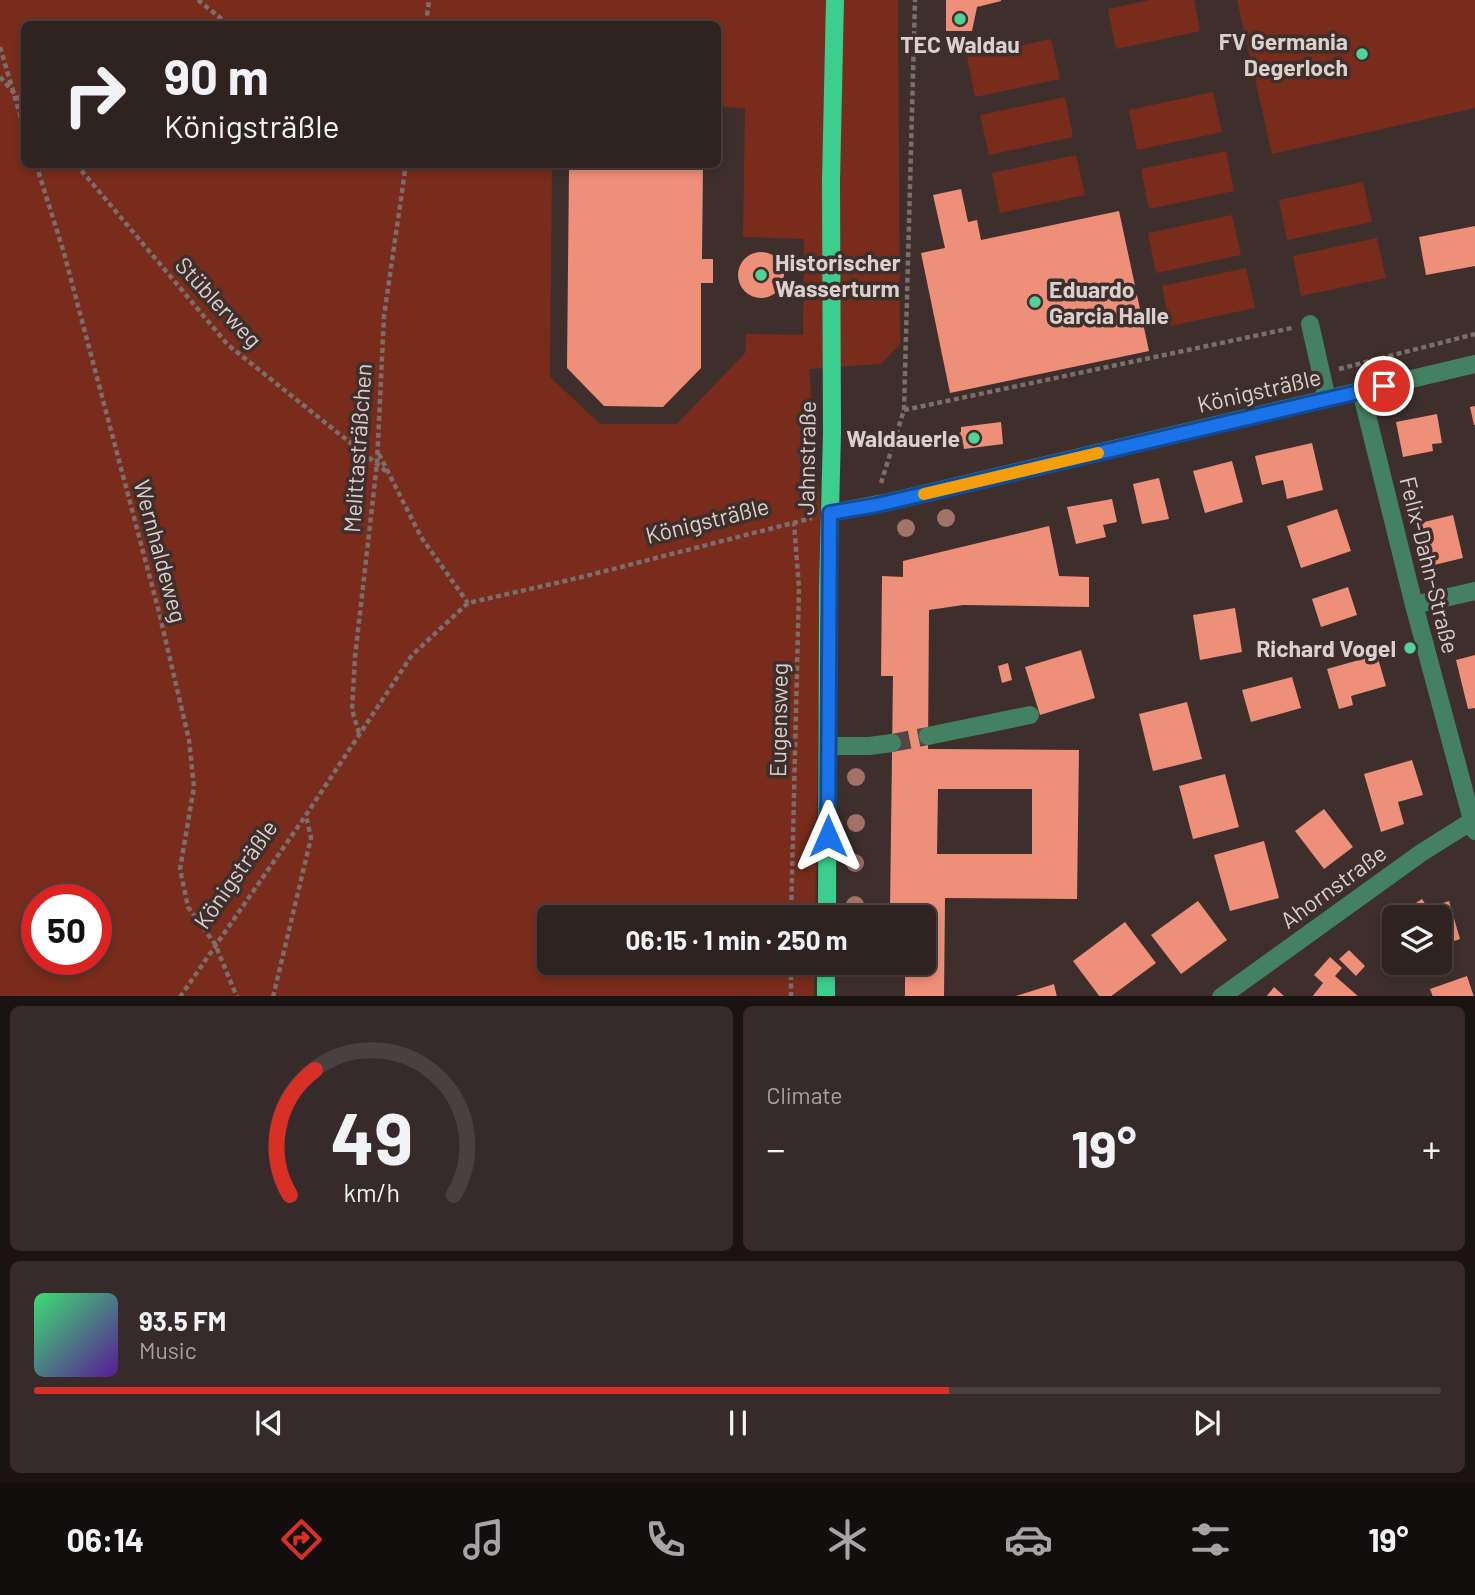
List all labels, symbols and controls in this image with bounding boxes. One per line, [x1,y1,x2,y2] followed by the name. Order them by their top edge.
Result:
[952,11,968,27] marker: TEC Waldau
[1219,27,1348,81] place label: FV Germania Degerloch
[900,30,1020,58] place label: TEC Waldau
[164,46,269,105] text: 90 m
[1354,46,1370,62] marker: FV Germania Degerloch
[49,49,140,140] icon: right
[164,106,340,144] text: Königsträßle
[775,248,901,302] place label: Historischer Wasserturm
[170,251,268,353] street label: Stüblerweg
[753,267,769,283] marker: Historischer Wasserturm
[1049,275,1169,329] place label: Eduardo Garcia Halle
[1027,294,1043,310] marker: Eduardo Garcia Halle
[1354,356,1414,416] pin
[337,362,377,534] street label: Melittasträßchen
[1194,362,1324,418] street label: Königsträßle
[1365,367,1403,405] icon: arrive
[791,401,821,515] street label: Jahnstraße
[846,424,960,452] place label: Waldauerle
[966,430,982,446] marker: Waldauerle
[1394,474,1466,656] street label: Felix-Dahn-Straße
[128,476,194,626] street label: Wernhaldeweg
[642,491,772,549] street label: Königsträßle
[1256,634,1396,662] place label: Richard Vogel
[1402,640,1418,656] marker: Richard Vogel
[763,663,793,777] street label: Eugensweg
[791,799,865,873] position arrow
[187,814,283,934] street label: Königsträßle
[1275,838,1391,934] street label: Ahornstraße
[21,884,112,975] speed limit sign: 50
[1382,905,1452,975] map controls
[1382,905,1452,975] button: layers
[626,924,847,955] text: 06:15 · 1 min · 250 m
[767,1081,843,1109] text: Climate
[330,1092,413,1180] text: 49
[1071,1116,1137,1178] text: 19°
[767,1125,786,1171] text: −
[1422,1125,1441,1171] text: +
[343,1176,400,1206] text: km/h
[139,1305,226,1336] text: 93.5 FM
[139,1336,197,1364] text: Music
[250,1404,288,1442] icon: previous
[719,1404,757,1442] icon: pause
[1188,1404,1226,1442] icon: next
[277,1515,326,1564] icon: directions
[459,1515,508,1564] icon: music
[641,1515,690,1564] icon: phone
[823,1515,872,1564] icon: climate
[1004,1515,1053,1564] icon: car
[1186,1515,1235,1564] icon: filters
[66,1520,144,1558] text: 06:14
[1368,1520,1409,1558] text: 19°

